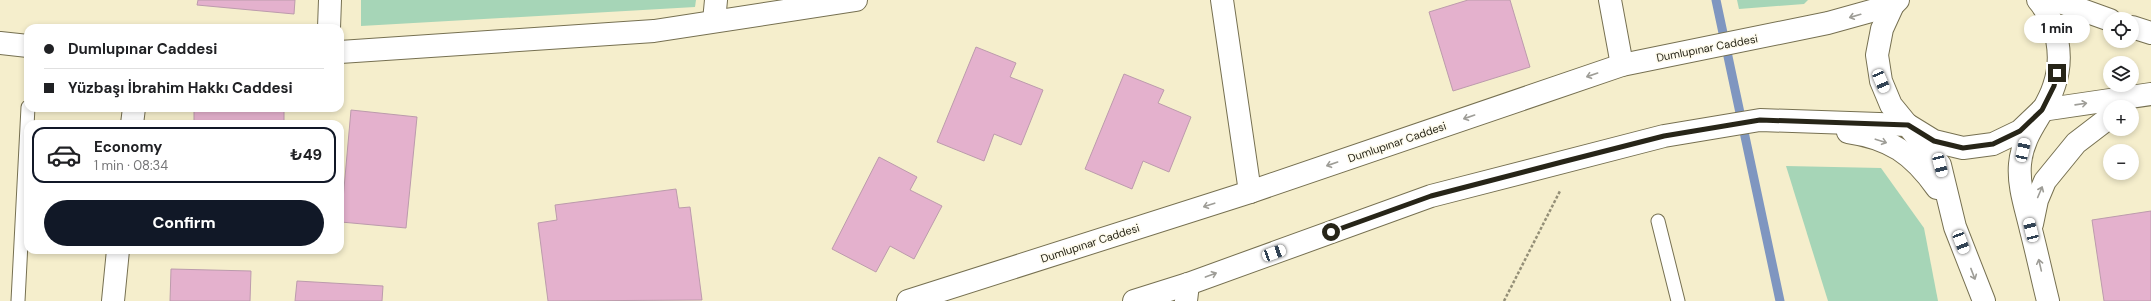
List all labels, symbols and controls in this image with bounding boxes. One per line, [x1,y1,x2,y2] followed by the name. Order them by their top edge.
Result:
[1849,12,1862,20] one-way arrow
[2103,12,2139,180] map controls
[2103,12,2139,48] button: locate
[2024,15,2090,43] callout: 1 min
[2041,20,2073,37] text: 1 min
[1655,31,1759,65] street label: Dumlupınar Caddesi
[68,39,217,59] text: Dumlupınar Caddesi
[2103,56,2139,92] button: layers
[2048,64,2066,82] route end
[1871,68,1891,94] car
[1585,72,1598,79] one-way arrow
[68,78,293,98] text: Yüzbaşı İbrahim Hakkı Caddesi
[2074,100,2087,108] one-way arrow
[2103,100,2139,136] button: +
[1462,114,1475,121] one-way arrow
[1346,119,1448,165] street label: Dumlupınar Caddesi
[46,137,82,173] icon: car
[94,137,162,157] text: Economy
[1874,137,1886,145] one-way arrow
[2015,137,2031,163] car
[2103,144,2139,180] button: −
[290,145,322,165] text: ₺49
[1931,152,1949,178] car
[94,157,168,174] text: 1 min · 08:34
[1326,161,1339,168] one-way arrow
[2037,186,2045,198] one-way arrow
[44,200,324,246] button: Confirm
[1203,202,1216,209] one-way arrow
[2022,217,2040,243] car
[1039,220,1141,266] street label: Dumlupınar Caddesi
[1322,223,1340,241] route start
[1951,229,1971,255] car
[1261,243,1287,263] car
[2035,259,2043,272] one-way arrow
[1970,267,1978,279] one-way arrow
[1205,271,1217,279] one-way arrow

